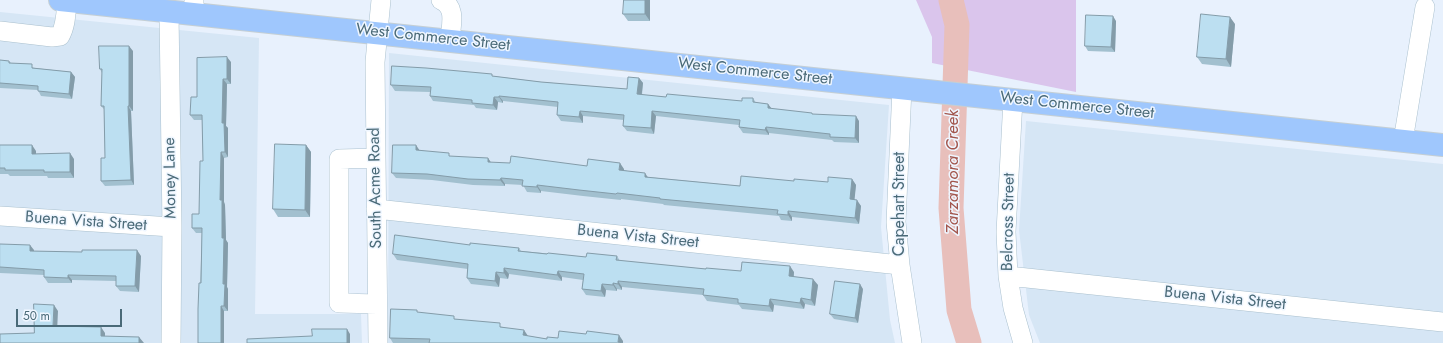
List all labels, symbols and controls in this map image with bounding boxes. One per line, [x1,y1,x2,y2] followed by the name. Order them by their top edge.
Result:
[355,20,511,56] street label: West Commerce Street
[677,54,833,90] street label: West Commerce Street
[999,88,1155,124] street label: West Commerce Street
[944,110,964,234] water label: Zarzamora Creek
[365,127,387,249] street label: South Acme Road
[161,137,181,219] street label: Money Lane
[890,152,910,256] street label: Capehart Street
[999,173,1019,271] street label: Belcross Street
[24,208,148,236] street label: Buena Vista Street
[576,221,700,253] street label: Buena Vista Street
[1163,283,1287,315] street label: Buena Vista Street
[18,301,124,327] scale bar
[23,307,50,325] text: 50 m

